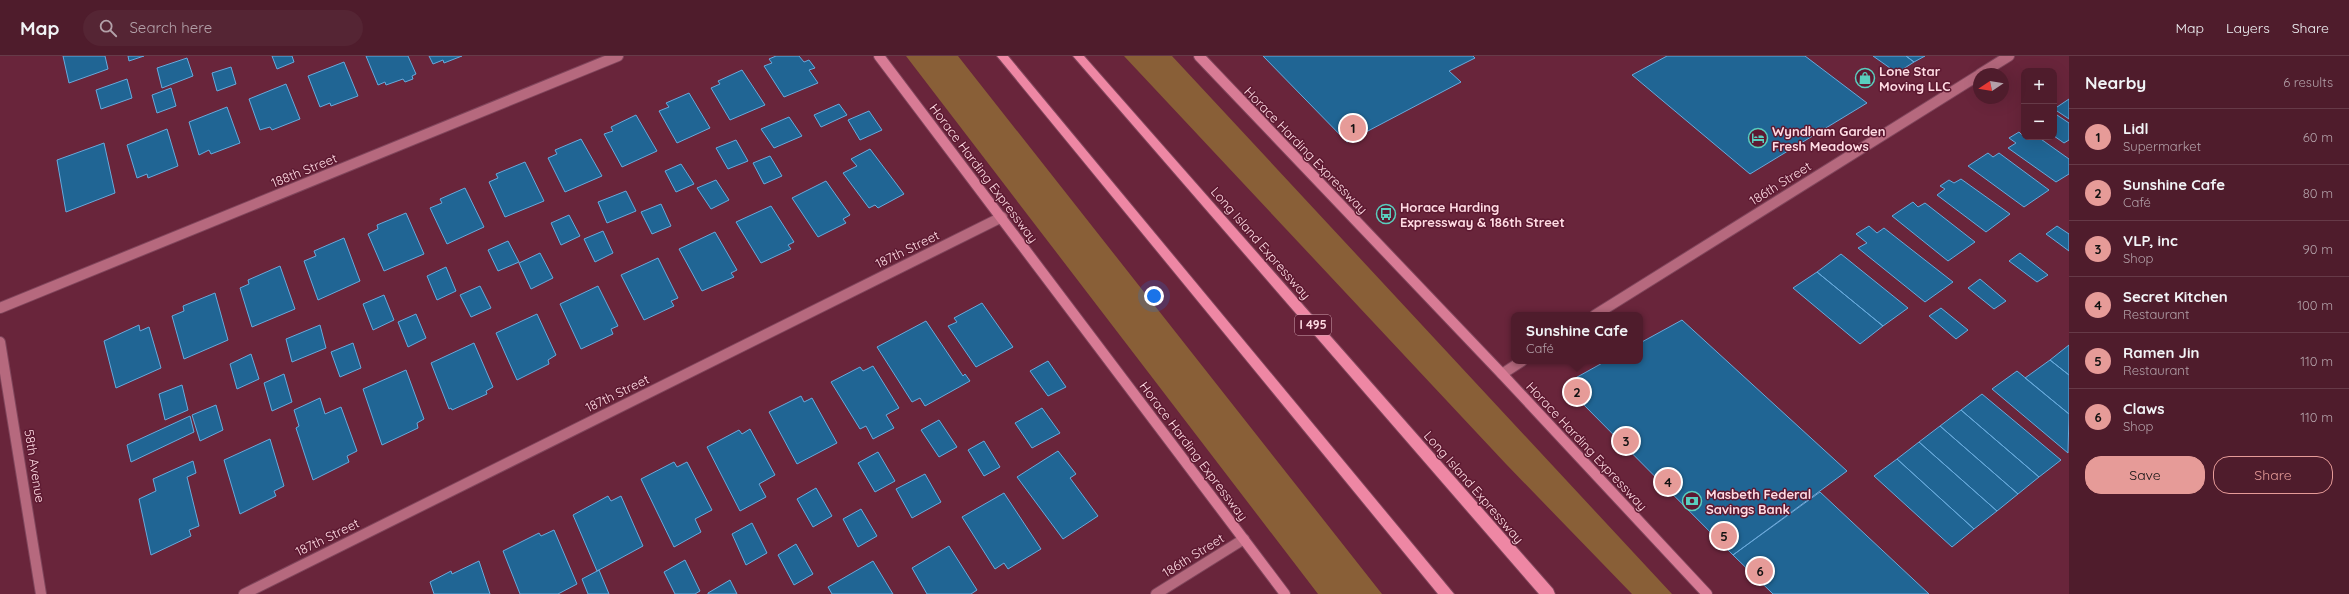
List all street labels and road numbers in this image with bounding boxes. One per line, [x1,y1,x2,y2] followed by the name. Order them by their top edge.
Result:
[1241,83,1371,217] street label: Horace Harding Expressway
[926,100,1042,246] street label: Horace Harding Expressway
[269,150,339,190] street label: 188th Street
[1746,158,1814,208] street label: 186th Street
[1208,183,1314,303] street label: Long Island Expressway
[872,227,942,271] street label: 187th Street
[1295,315,1331,335] road number: I 495
[582,371,652,415] street label: 187th Street
[1136,378,1252,524] street label: Horace Harding Expressway
[1523,378,1651,514] street label: Horace Harding Expressway
[1421,427,1527,547] street label: Long Island Expressway
[21,428,49,504] street label: 58th Avenue
[292,515,362,559] street label: 187th Street
[1159,530,1227,580] street label: 186th Street

